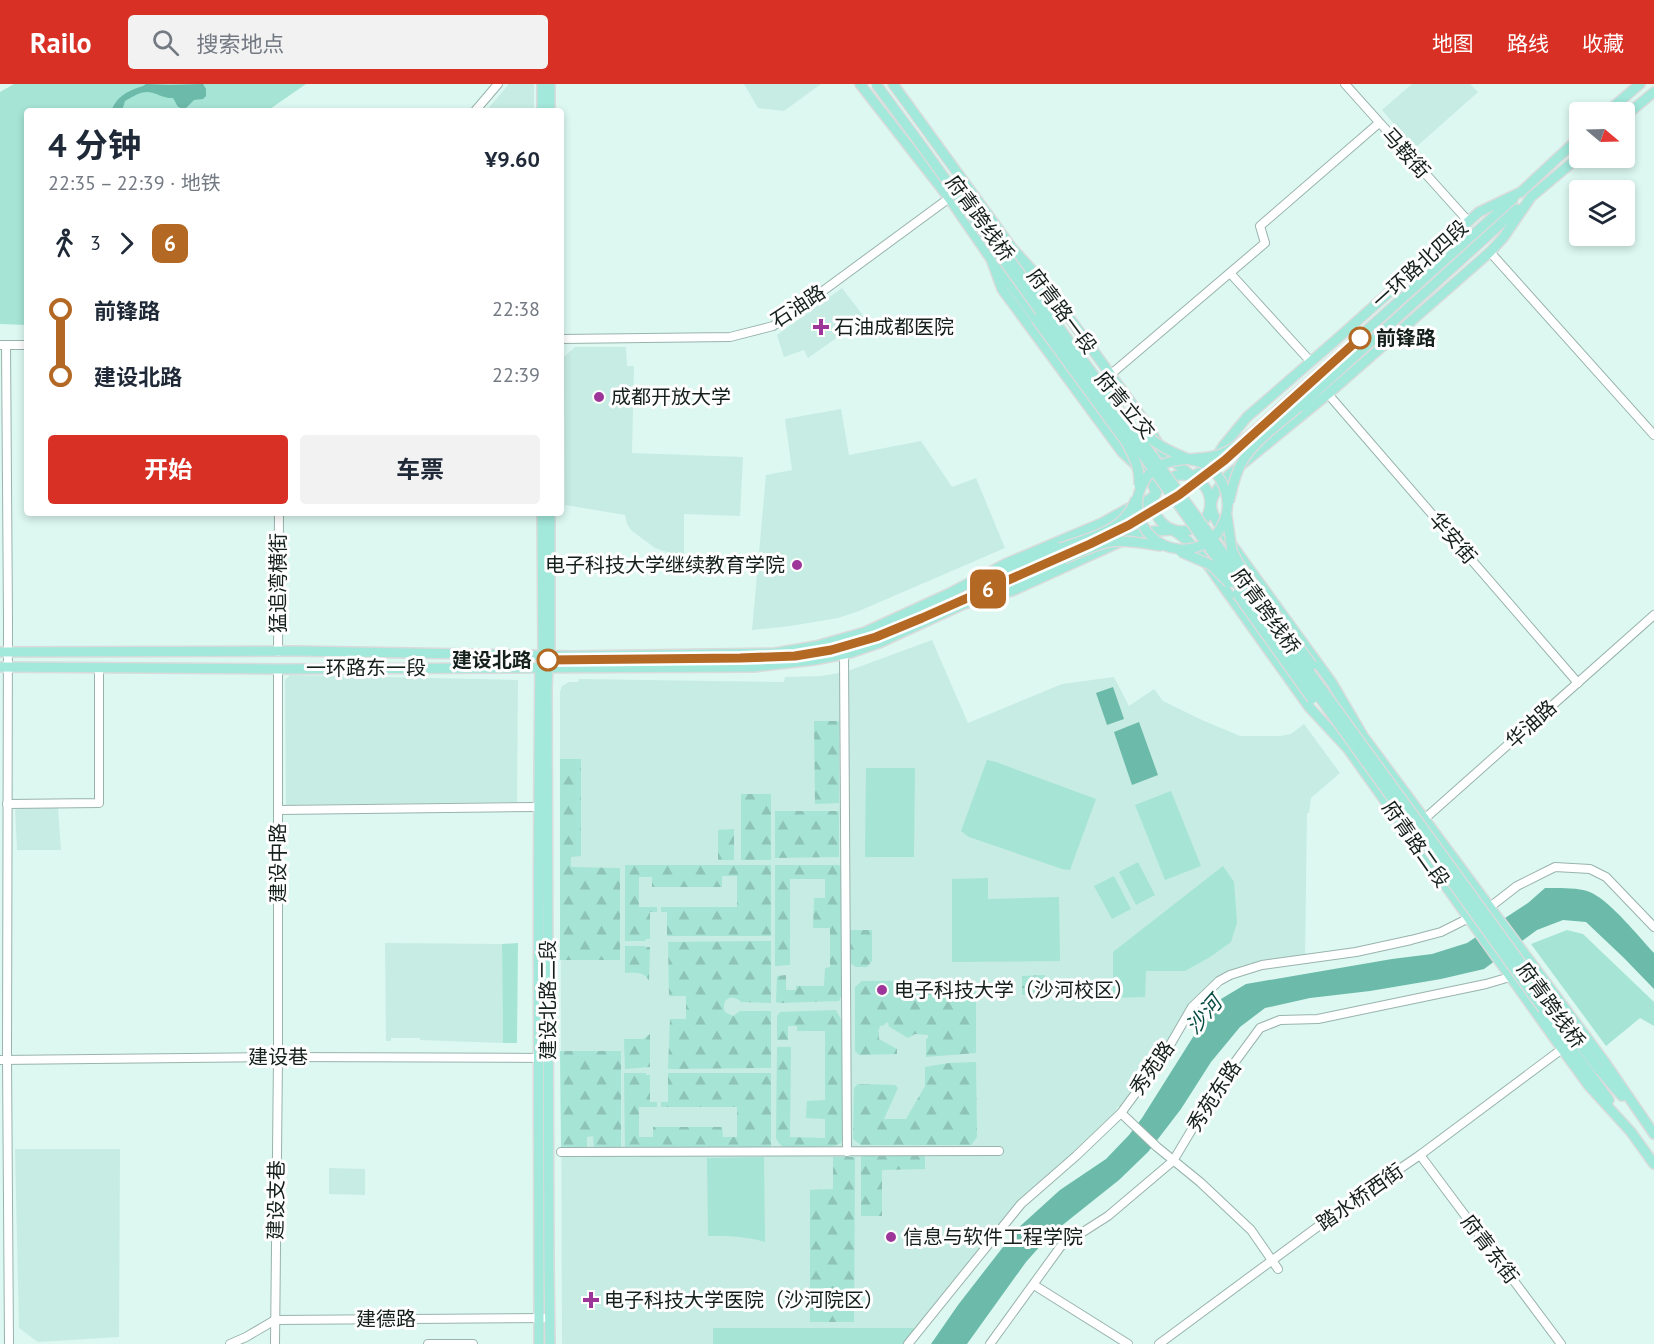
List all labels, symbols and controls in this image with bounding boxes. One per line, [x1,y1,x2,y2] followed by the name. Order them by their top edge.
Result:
[128,15,548,69] search box
[30,24,92,61] text: Railo
[149,26,182,59] icon: search
[197,30,285,58] text: 搜索地点
[1432,30,1474,57] text: 地图
[1507,30,1549,57] text: 路线
[1582,30,1624,57] text: 收藏
[1569,102,1635,168] north arrow
[1569,102,1635,246] map controls
[1376,122,1436,184] street label: 马鞍街
[48,123,141,166] text: 4 分钟
[485,145,540,173] text: ¥9.60
[48,170,221,196] text: 22:35 – 22:39 · 地铁
[940,170,1020,266] street label: 府青跨线桥
[1569,180,1635,246] button: layers
[1367,214,1473,314] street label: 一环路北四段
[48,227,81,260] icon: walk
[110,227,143,260] icon: forward
[90,230,101,256] text: 3
[164,230,176,257] text: 6
[1022,263,1102,359] street label: 府青路一段
[766,279,830,333] street label: 石油路
[492,296,540,322] text: 22:38
[94,297,160,325] text: 前锋路
[834,314,954,340] place label: 石油成都医院
[812,318,830,336] marker: 石油成都医院
[1376,325,1436,351] place label: 前锋路
[1349,327,1371,349] marker: 前锋路
[492,362,540,388] text: 22:39
[94,363,182,391] text: 建设北路
[1089,366,1161,444] street label: 府青立交
[611,384,731,410] place label: 成都开放大学
[592,390,606,404] marker: 成都开放大学
[48,435,288,504] button: 开始
[300,435,540,504] button: 车票
[1424,507,1482,569] street label: 华安街
[265,533,291,633] street label: 猛追湾横街
[545,552,785,578] place label: 电子科技大学继续教育学院
[790,558,804,572] marker: 电子科技大学继续教育学院
[1226,563,1306,659] street label: 府青跨线桥
[968,570,1008,608] line badge: 6
[982,576,994,603] text: 6
[452,647,532,673] place label: 建设北路
[537,649,559,671] marker: 建设北路
[306,655,426,681] street label: 一环路东一段
[1500,694,1562,754] street label: 华油路
[1377,796,1455,892] street label: 府青路二段
[265,823,291,903] street label: 建设中路
[535,940,561,1060] street label: 建设北路二段
[1511,957,1591,1053] street label: 府青跨线桥
[894,977,1134,1003] place label: 电子科技大学（沙河校区）
[875,983,889,997] marker: 电子科技大学（沙河校区）
[1180,987,1230,1039] water label: 沙河
[1124,1036,1180,1100] street label: 秀苑路
[248,1044,308,1070] street label: 建设巷
[1181,1055,1247,1137] street label: 秀苑东路
[1312,1158,1408,1236] street label: 踏水桥西街
[262,1160,290,1240] street label: 建设支巷
[1456,1209,1524,1289] street label: 府青东街
[903,1224,1083,1250] place label: 信息与软件工程学院
[884,1230,898,1244] marker: 信息与软件工程学院
[604,1287,884,1313] place label: 电子科技大学医院（沙河院区）
[582,1291,600,1309] marker: 电子科技大学医院（沙河院区）
[356,1306,416,1332] street label: 建德路

